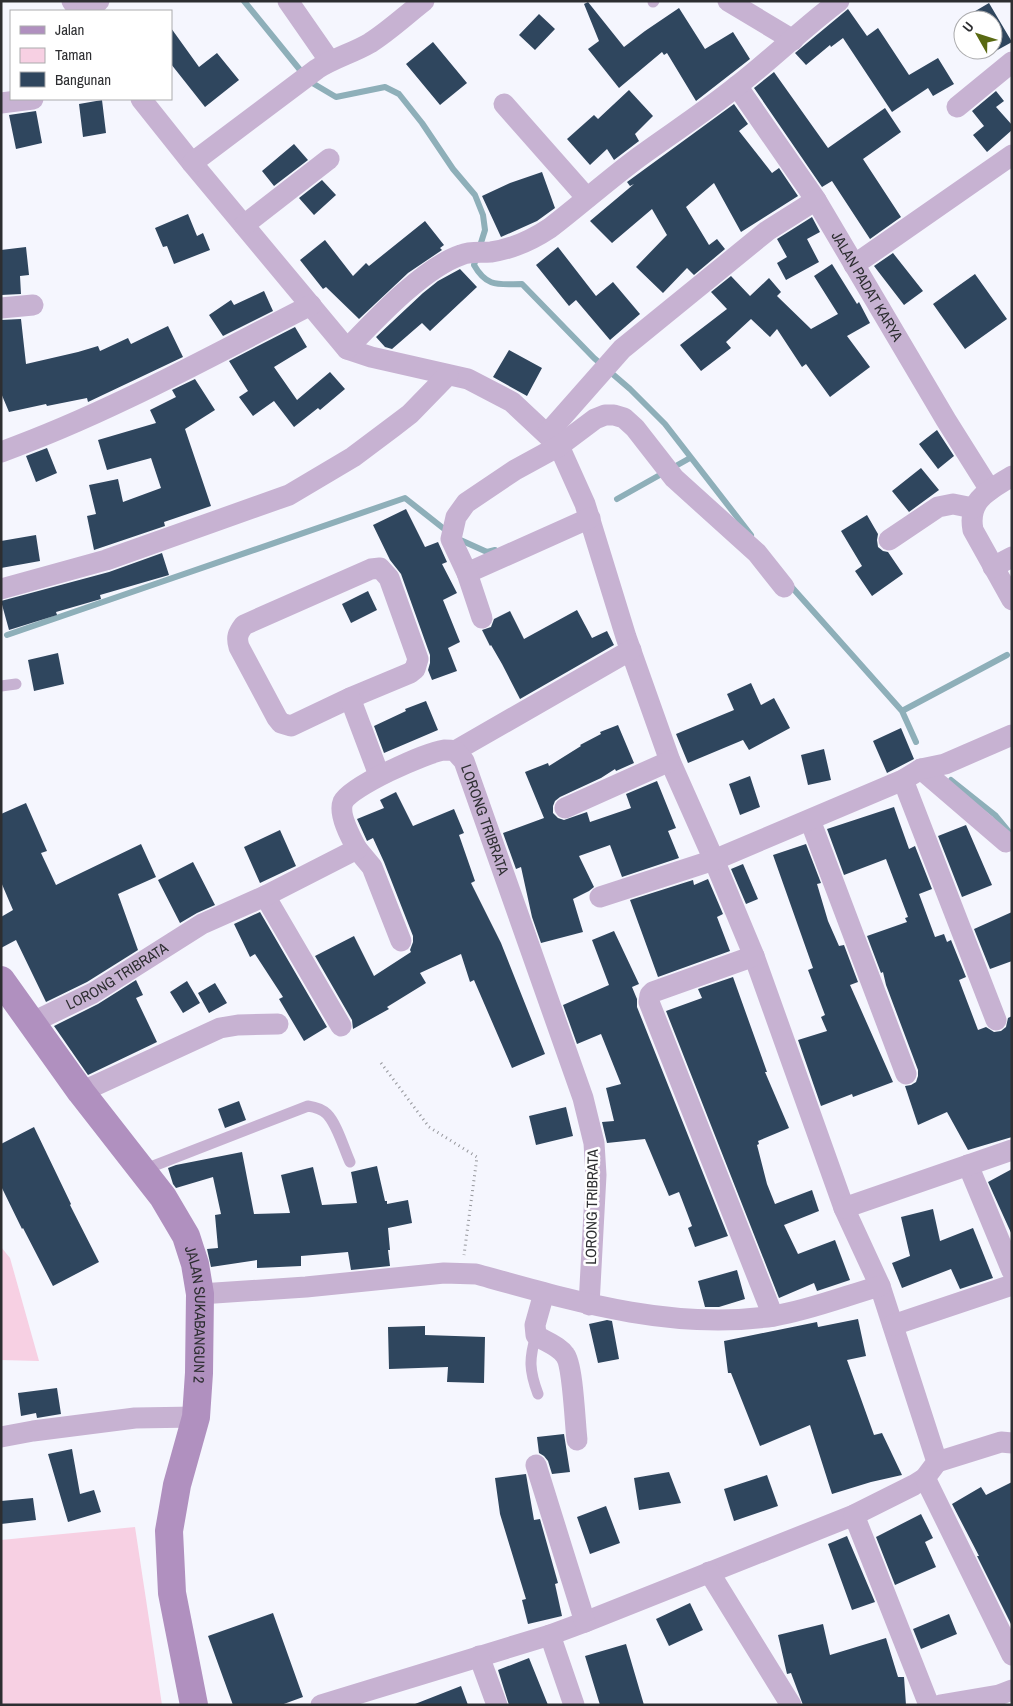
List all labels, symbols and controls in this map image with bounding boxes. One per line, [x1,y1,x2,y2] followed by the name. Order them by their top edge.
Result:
[10,10,172,100] legend
[953,10,1003,60] north arrow
[958,18,978,36] text: U
[55,19,84,40] text: Jalan
[55,44,92,65] text: Taman
[55,69,111,90] text: Bangunan
[827,227,909,346] street label: JALAN PADAT KARYA
[456,761,515,878] street label: LORONG TRIBRATA
[62,937,172,1015] street label: LORONG TRIBRATA
[580,1148,603,1265] street label: LORONG TRIBRATA
[180,1243,211,1384] street label: JALAN SUKABANGUN 2

